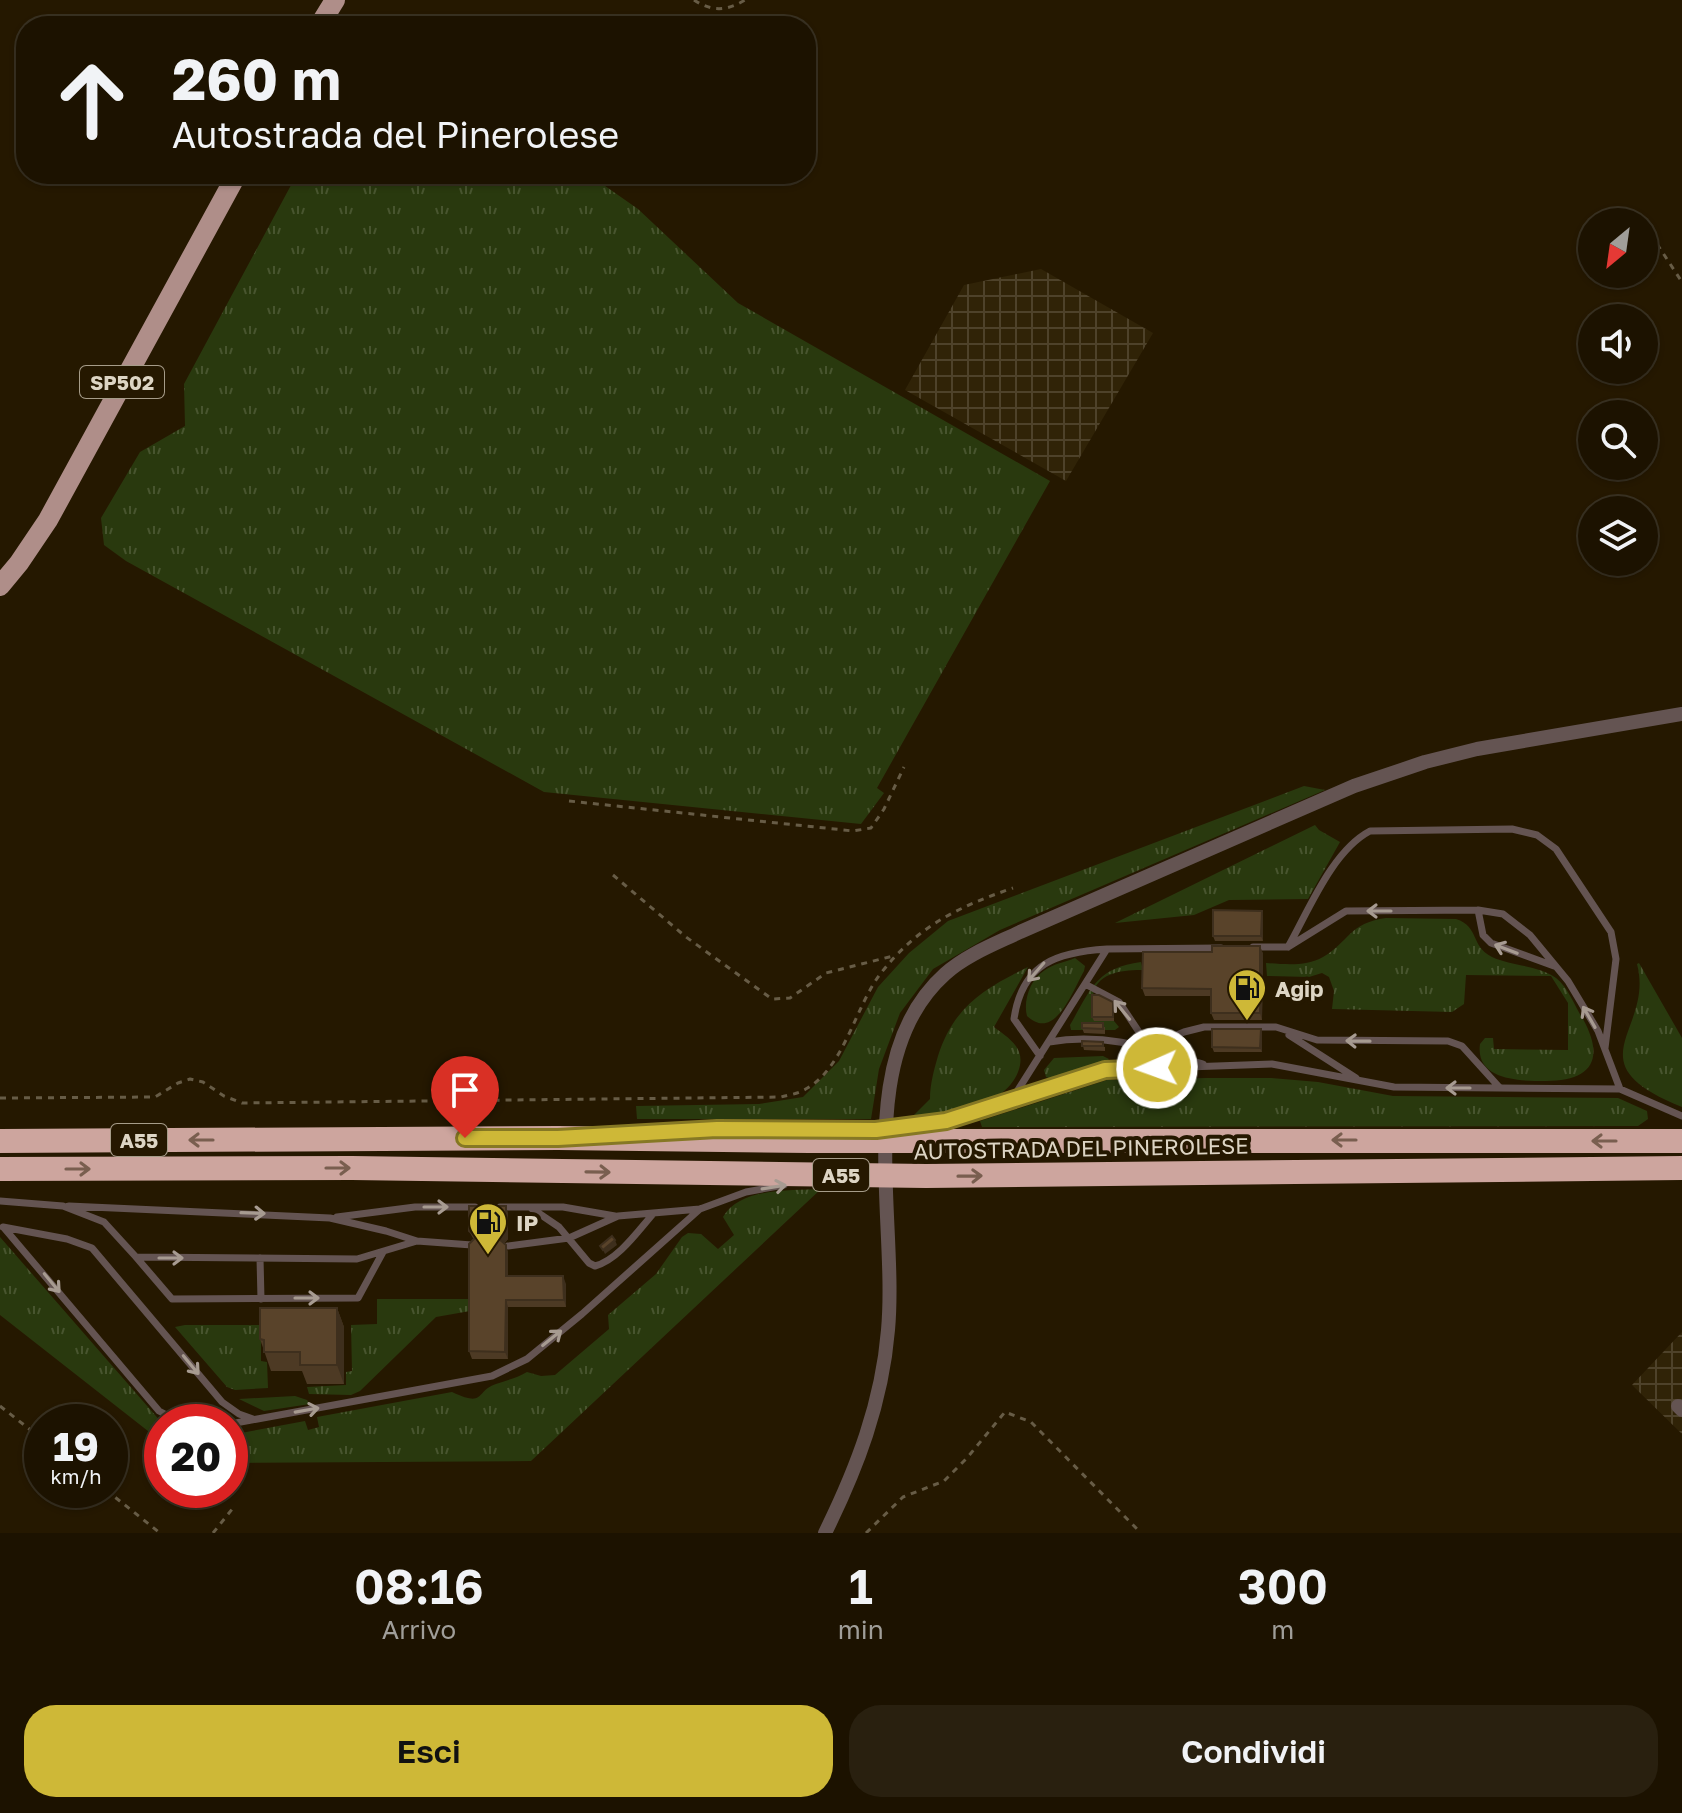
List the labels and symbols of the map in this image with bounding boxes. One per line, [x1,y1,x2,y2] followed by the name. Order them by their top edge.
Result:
[1578,208,1658,288] north arrow
[80,366,164,398] road number: SP502
[1366,903,1393,919] one-way arrow
[1494,941,1519,955] one-way arrow
[1027,961,1045,981] one-way arrow
[1226,967,1268,1022] fuel station icon: Agip
[1275,975,1324,1002] place label: Agip
[1114,999,1132,1020] one-way arrow
[1581,1006,1597,1029] one-way arrow
[1115,1026,1199,1110] position arrow
[1345,1033,1372,1049] one-way arrow
[431,1056,499,1138] pin
[1445,1080,1472,1096] one-way arrow
[111,1124,167,1156] road number: A55
[188,1132,215,1148] one-way arrow
[913,1132,1249,1164] street label: AUTOSTRADA DEL PINEROLESE
[1331,1132,1358,1148] one-way arrow
[1591,1133,1618,1149] one-way arrow
[813,1159,869,1191] road number: A55
[324,1160,351,1176] one-way arrow
[64,1161,91,1177] one-way arrow
[584,1164,611,1179] one-way arrow
[956,1168,983,1184] one-way arrow
[761,1179,786,1194] one-way arrow
[422,1199,449,1215] one-way arrow
[467,1201,509,1256] fuel station icon: IP
[239,1205,266,1220] one-way arrow
[516,1209,538,1236] place label: IP
[157,1250,184,1266] one-way arrow
[43,1272,61,1293] one-way arrow
[293,1290,320,1306] one-way arrow
[541,1329,562,1347] one-way arrow
[182,1355,200,1375] one-way arrow
[293,1402,319,1417] one-way arrow
[144,1404,248,1508] speed limit sign: 20

